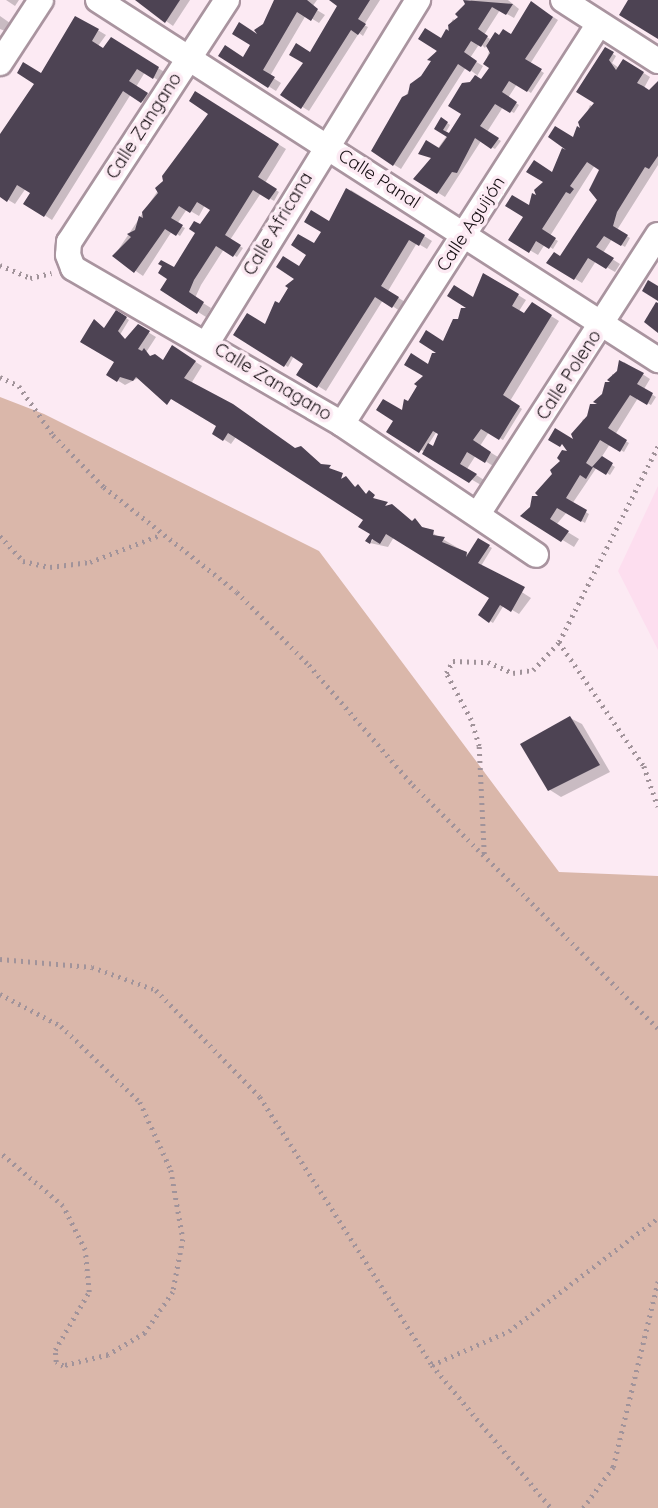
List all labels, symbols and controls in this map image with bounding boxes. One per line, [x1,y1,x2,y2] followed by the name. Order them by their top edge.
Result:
[102,69,186,183] street label: Calle Zangano
[334,145,424,213] street label: Calle Panal
[239,169,317,279] street label: Calle Africana
[432,172,510,276] street label: Calle Aguijón
[532,326,606,424] street label: Calle Poleno
[210,338,336,426] street label: Calle Zanagano

